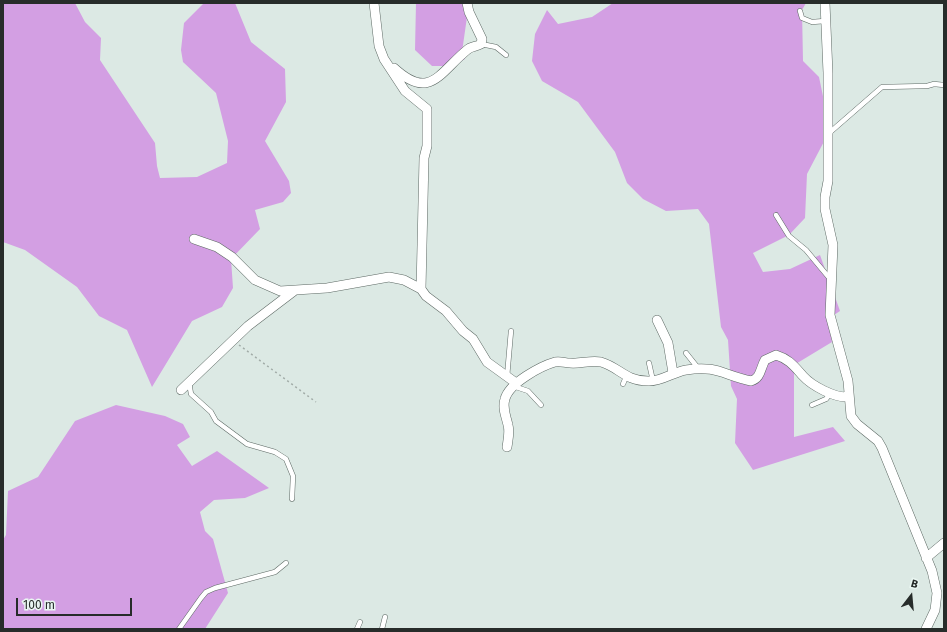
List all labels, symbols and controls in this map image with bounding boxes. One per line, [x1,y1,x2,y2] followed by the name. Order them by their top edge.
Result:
[891,576,931,616] north arrow
[909,577,919,591] text: B
[18,590,134,616] scale bar
[23,598,55,612] text: 100 m

